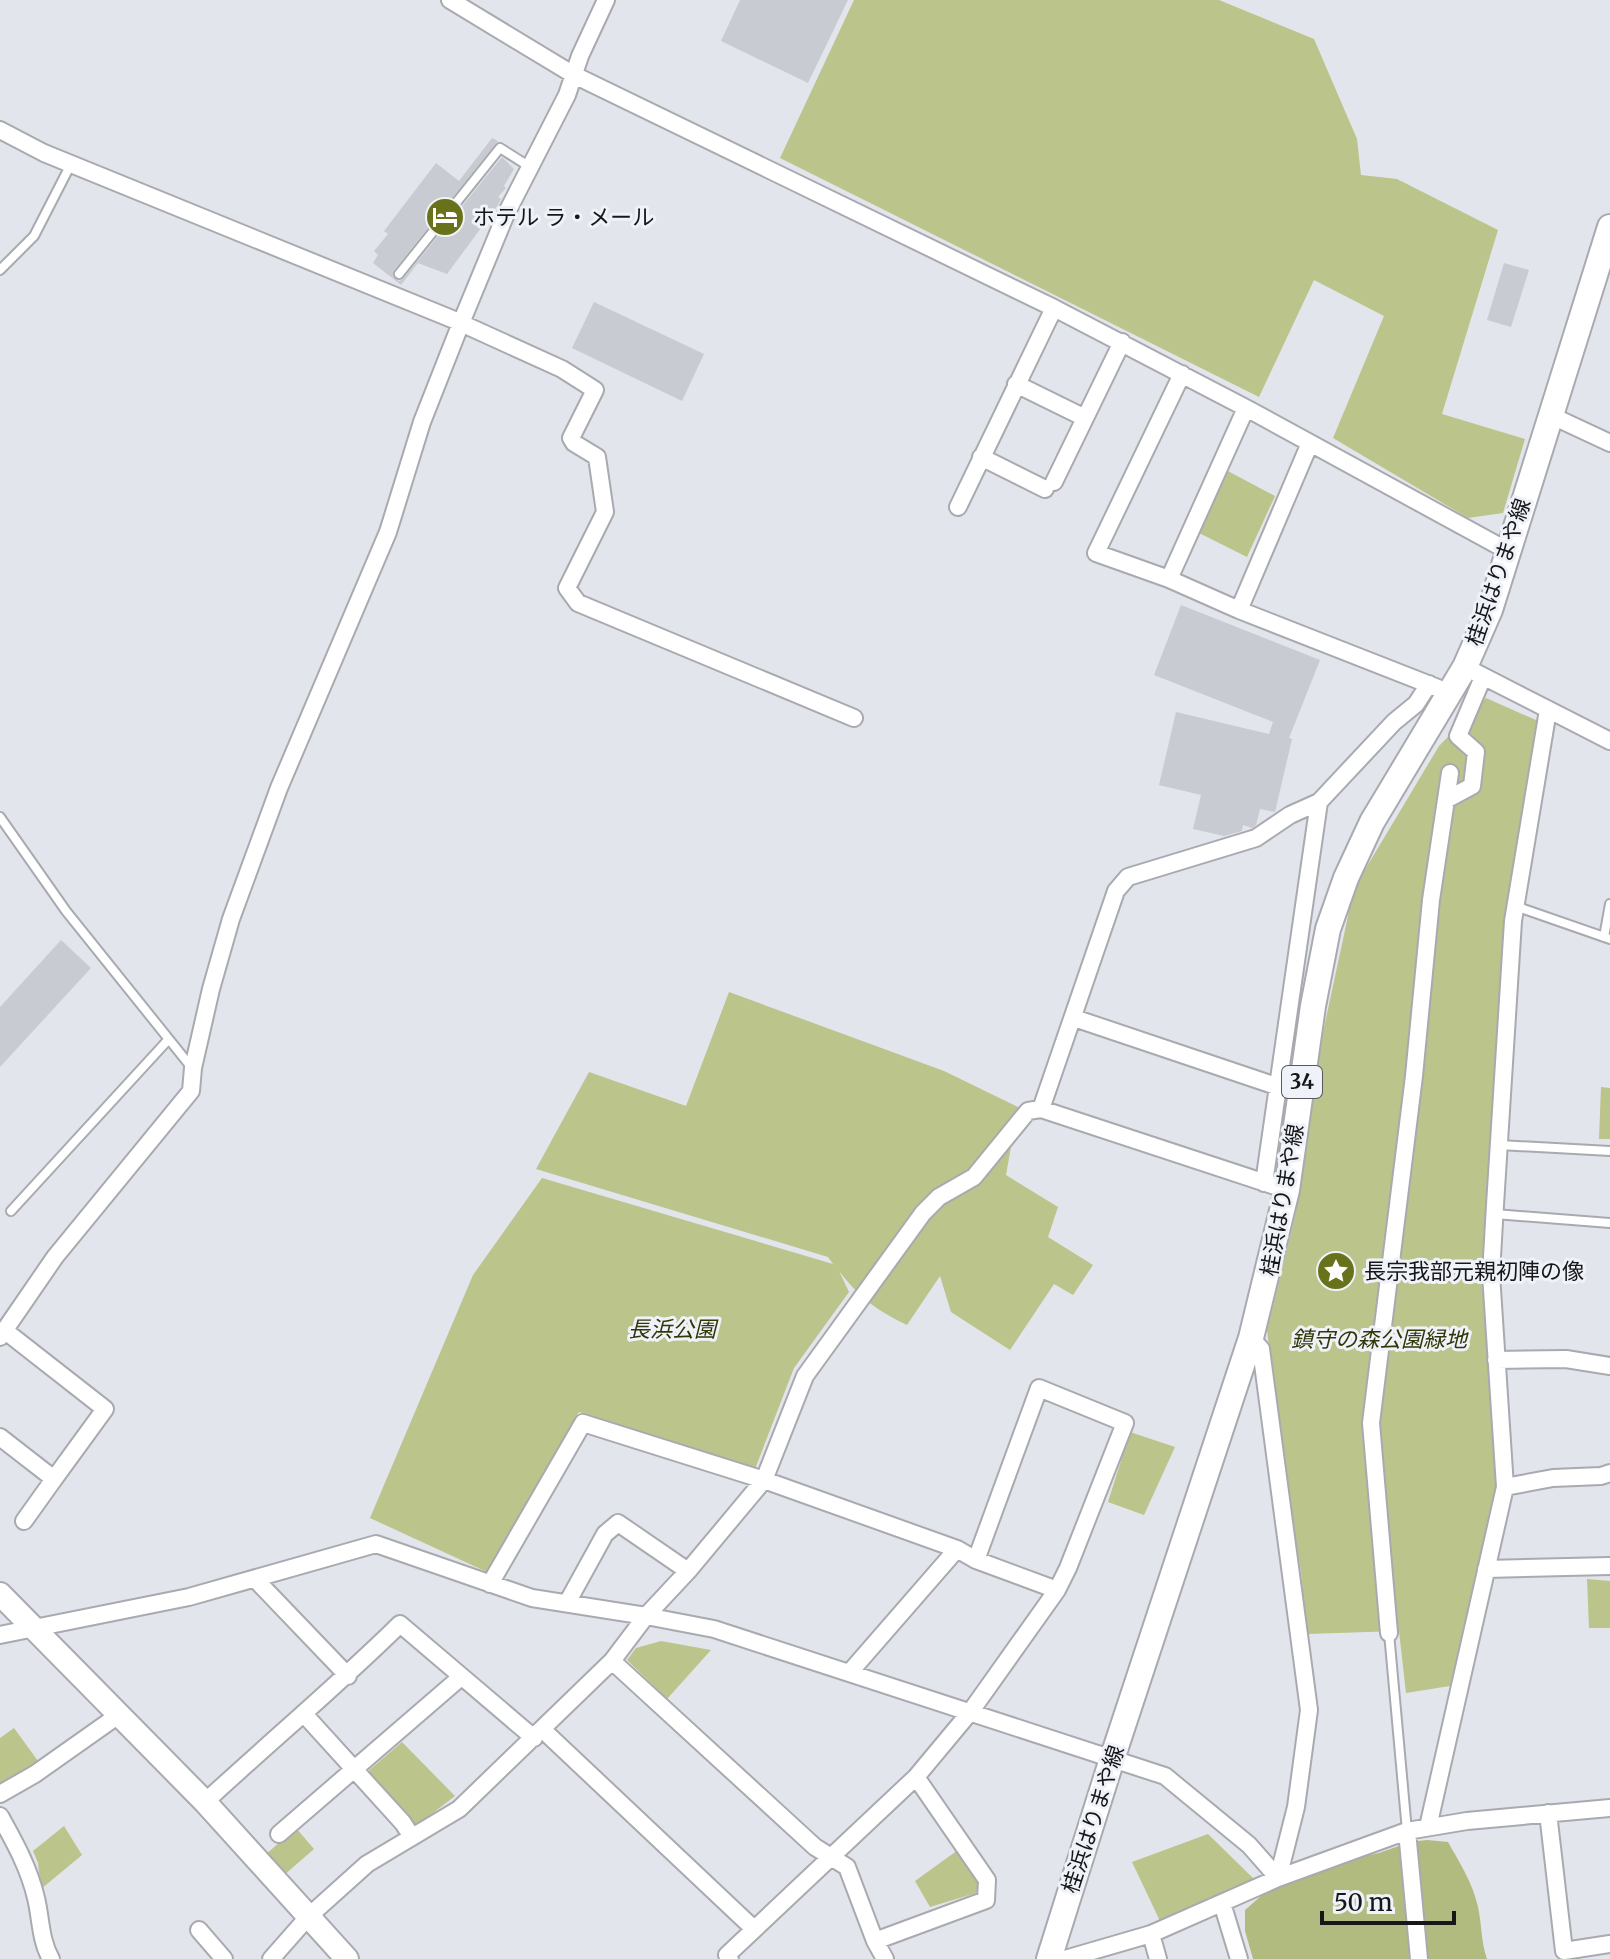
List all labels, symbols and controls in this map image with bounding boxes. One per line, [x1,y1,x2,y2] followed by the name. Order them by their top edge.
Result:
[424,196,466,238] hotel icon: ホテル ラ・メール
[473,203,654,231] place label: ホテル ラ・メール
[1460,495,1536,649] street label: 桂浜はりまや線
[1282,1066,1322,1098] road number: 34
[1255,1122,1309,1278] street label: 桂浜はりまや線
[1315,1250,1357,1292] place icon: 長宗我部元親初陣の像
[1364,1257,1584,1285] place label: 長宗我部元親初陣の像
[628,1315,719,1343] park label: 長浜公園
[1291,1325,1469,1353] park label: 鎮守の森公園緑地
[1056,1741,1130,1897] street label: 桂浜はりまや線
[1322,1875,1454,1925] scale bar
[1334,1887,1393,1918] text: 50 m

